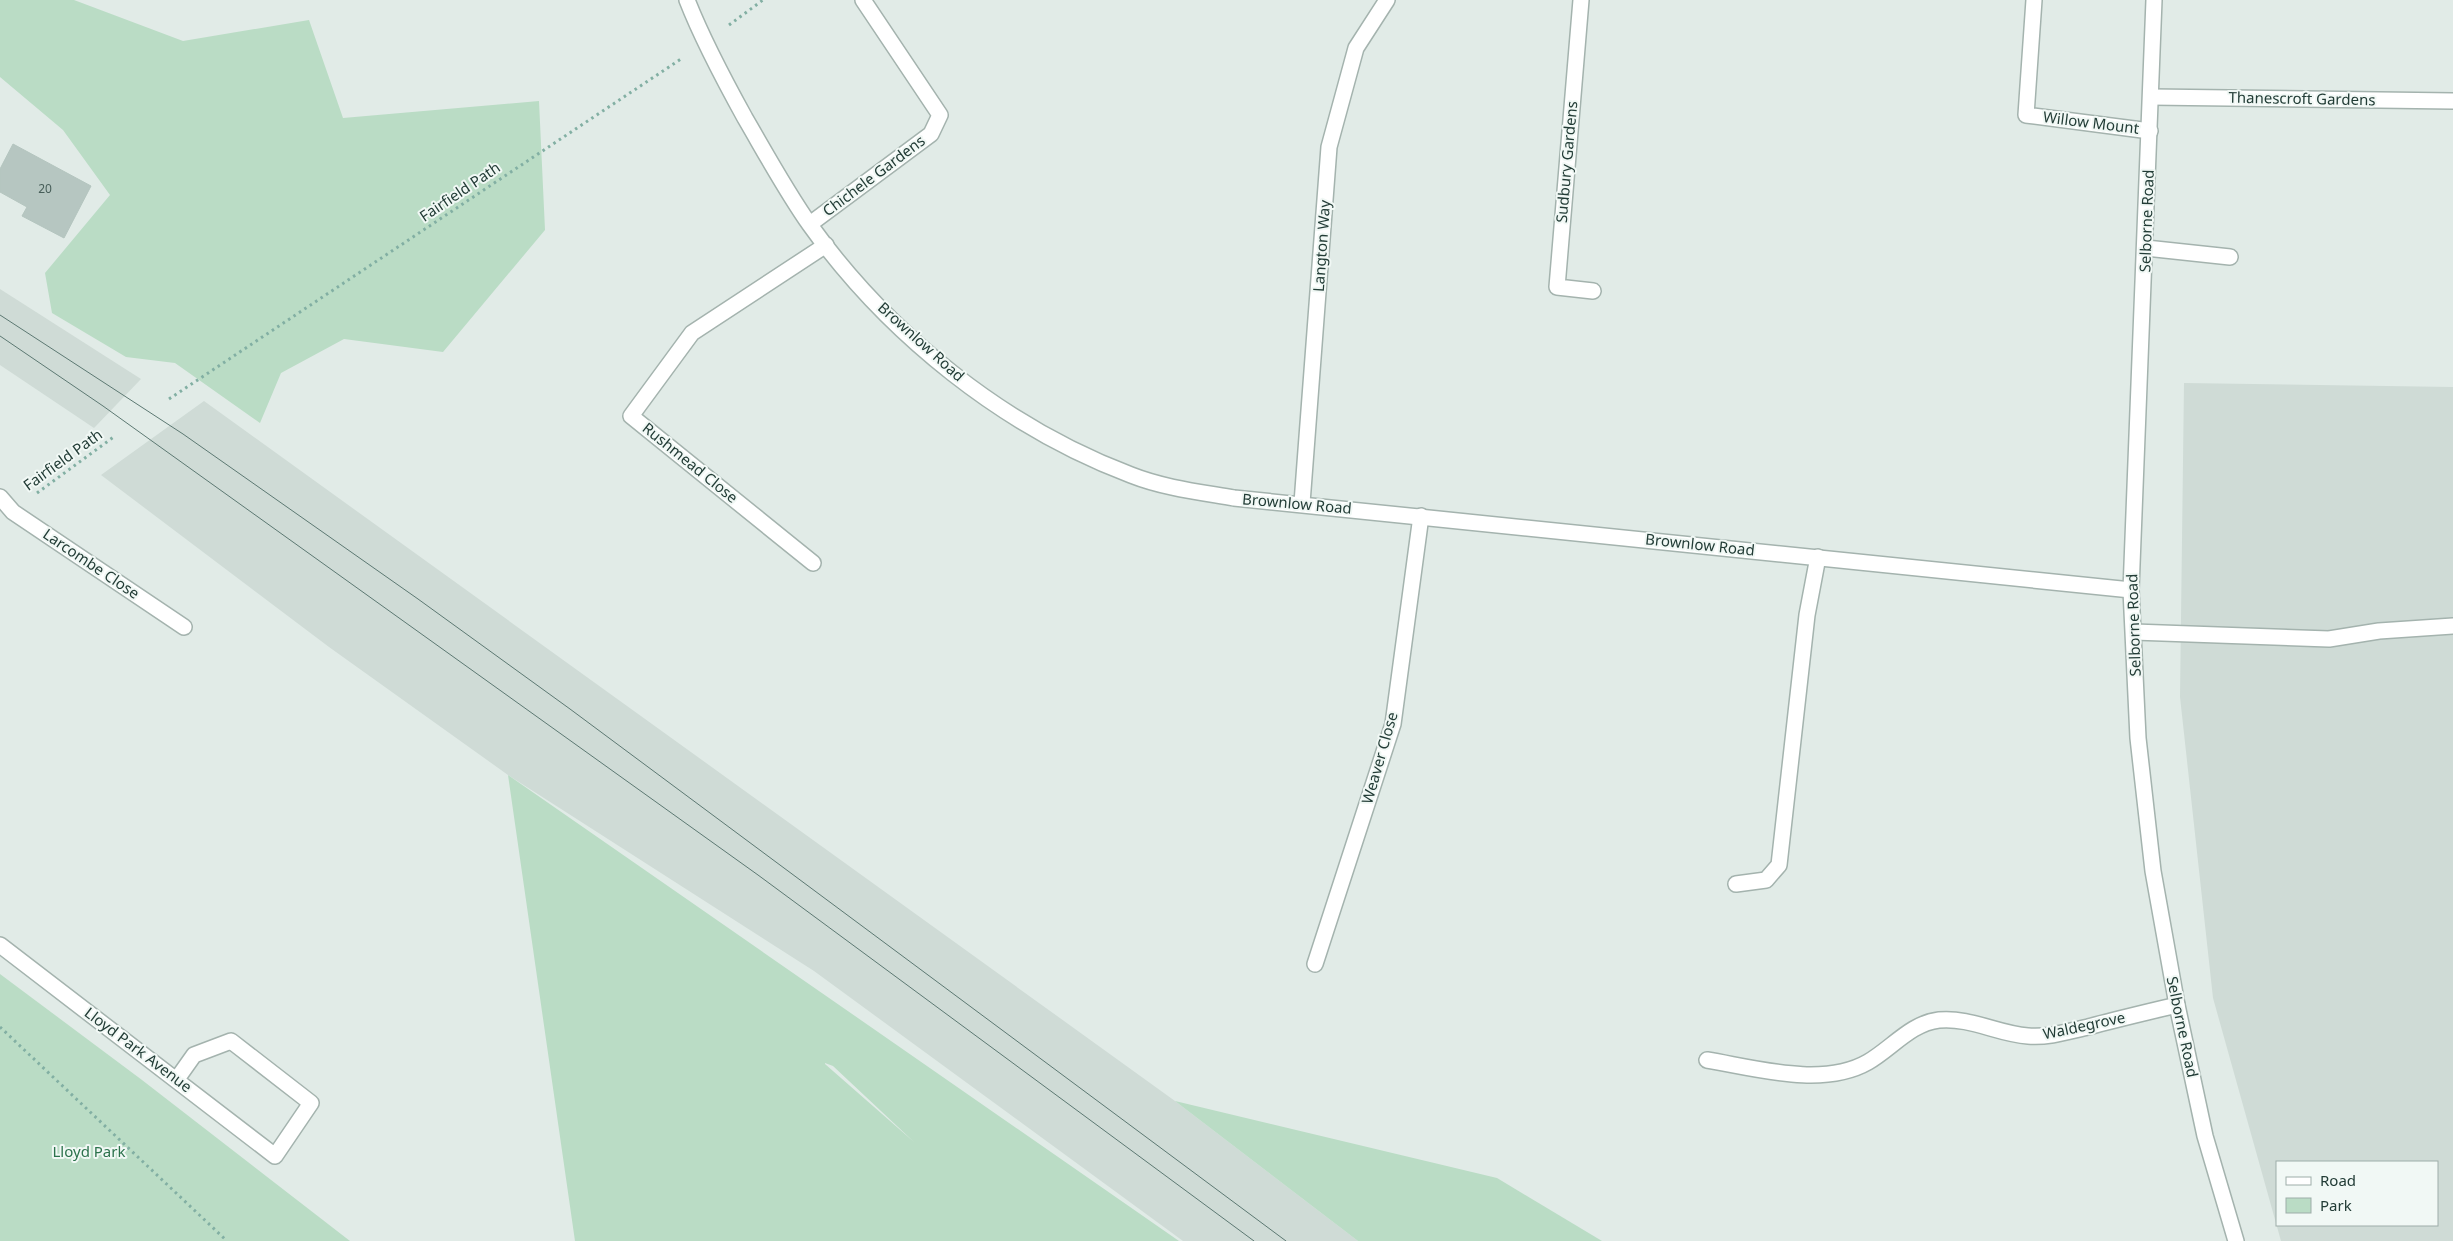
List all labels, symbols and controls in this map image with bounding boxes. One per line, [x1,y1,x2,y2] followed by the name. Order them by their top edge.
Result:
[2228,87,2376,109] street label: Thanescroft Gardens
[1551,100,1581,224] street label: Sudbury Gardens
[2042,106,2141,138] street label: Willow Mount
[818,130,929,220] street label: Chichele Gardens
[415,157,504,225] street label: Fairfield Path
[2134,169,2158,273] street label: Selborne Road
[38,180,52,197] house number: 20
[1308,199,1334,293] street label: Langton Way
[874,297,969,385] street label: Brownlow Road
[639,418,742,507] street label: Rushmead Close
[19,424,106,495] street label: Fairfield Path
[1241,488,1353,518] street label: Brownlow Road
[39,524,144,603] street label: Larcombe Close
[1644,528,1756,560] street label: Brownlow Road
[2121,573,2145,677] street label: Selborne Road
[1356,709,1402,806] street label: Weaver Close
[2163,974,2203,1079] street label: Selborne Road
[81,1002,196,1096] street label: Lloyd Park Avenue
[2041,1007,2127,1043] street label: Waldegrove
[53,1141,125,1161] park label: Lloyd Park
[2276,1161,2438,1226] legend
[2320,1170,2356,1190] text: Road
[2320,1195,2352,1215] text: Park

